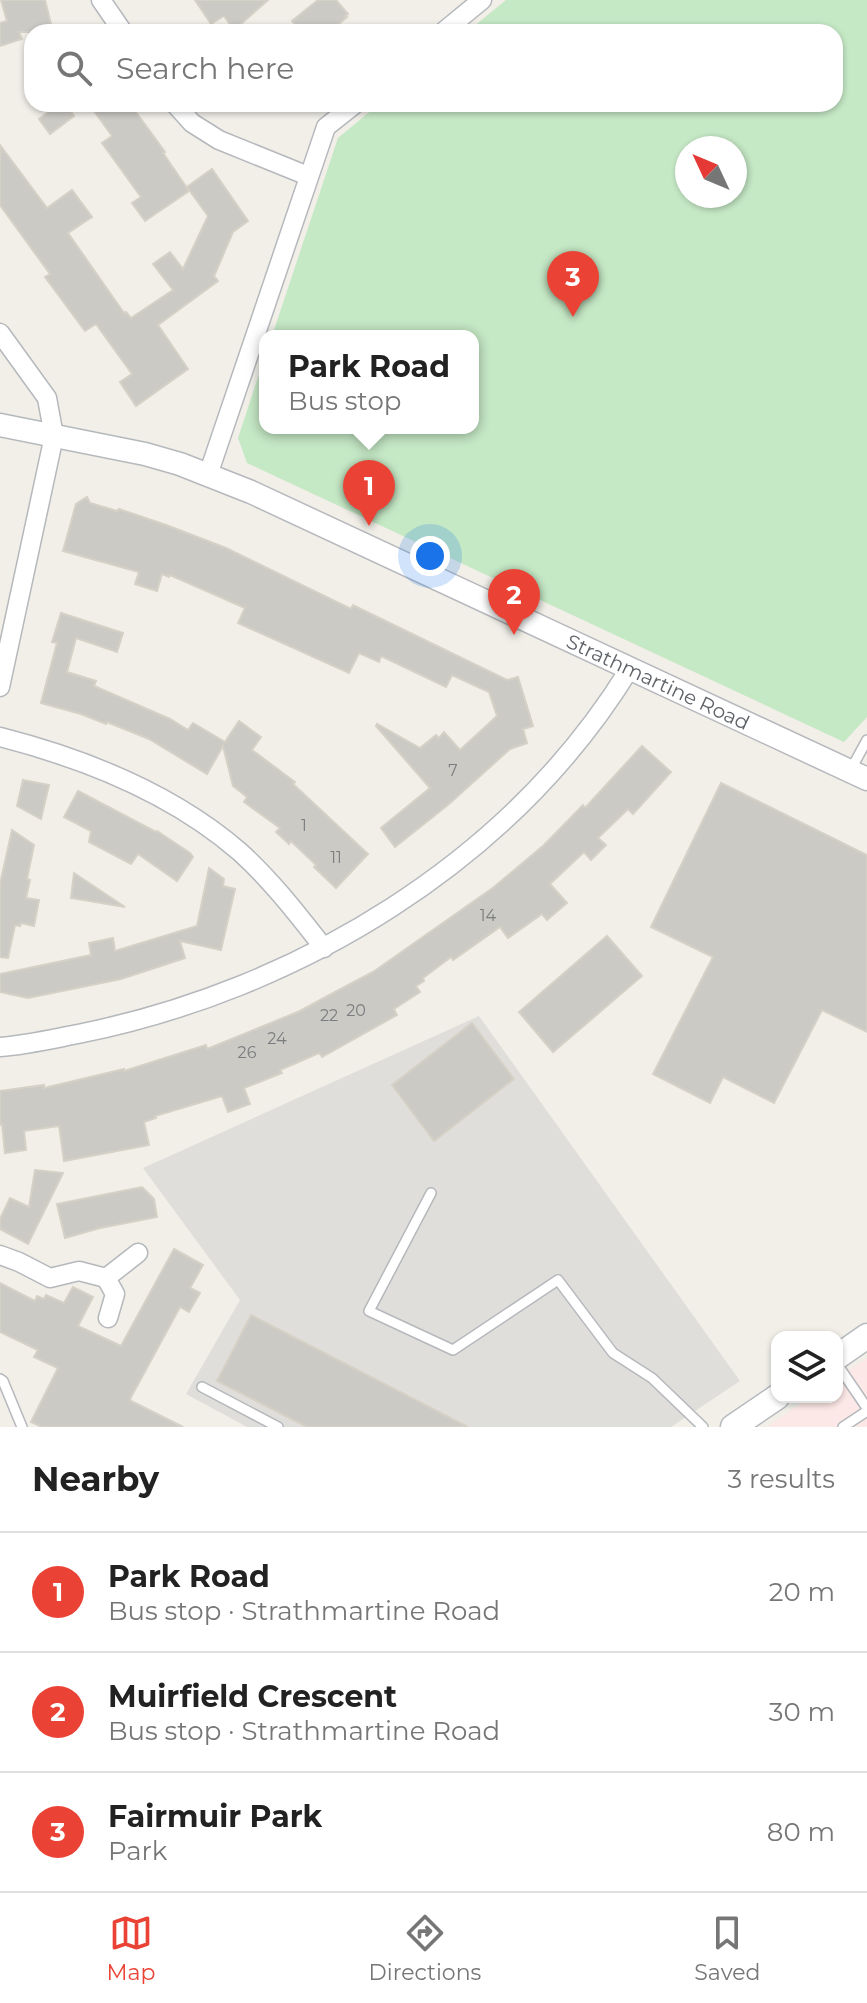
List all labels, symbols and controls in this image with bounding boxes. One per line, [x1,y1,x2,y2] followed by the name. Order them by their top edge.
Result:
[24,24,843,112] search box
[52,46,96,90] icon: search
[116,50,294,87] text: Search here
[675,136,747,208] north arrow
[547,251,599,317] pin: 3
[259,330,479,434] popup
[288,348,450,385] text: Park Road
[288,385,401,417] text: Bus stop
[343,460,395,526] pin: 1
[410,536,450,576] your location
[488,569,540,635] pin: 2
[563,629,753,735] street label: Strathmartine Road
[448,761,458,780] house number: 7
[301,816,307,835] house number: 1
[330,848,342,867] house number: 11
[480,906,497,925] house number: 14
[346,1001,366,1020] house number: 20
[320,1006,338,1025] house number: 22
[267,1029,287,1048] house number: 24
[238,1043,257,1062] house number: 26
[771,1331,843,1403] map controls
[771,1331,843,1403] button: layers
[32,1458,159,1500] text: Nearby
[728,1463,835,1495] text: 3 results
[108,1558,270,1595] text: Park Road
[53,1576,63,1608] text: 1
[769,1576,835,1608] text: 20 m
[108,1595,500,1627] text: Bus stop · Strathmartine Road
[108,1678,397,1715] text: Muirfield Crescent
[50,1696,66,1728] text: 2
[769,1696,835,1728] text: 30 m
[108,1715,500,1747] text: Bus stop · Strathmartine Road
[108,1798,322,1835] text: Fairmuir Park
[50,1816,66,1848] text: 3
[767,1816,835,1848] text: 80 m
[108,1835,167,1867] text: Park
[107,1911,155,1986] tab: Map
[369,1911,481,1986] tab: Directions
[694,1911,760,1986] tab: Saved

